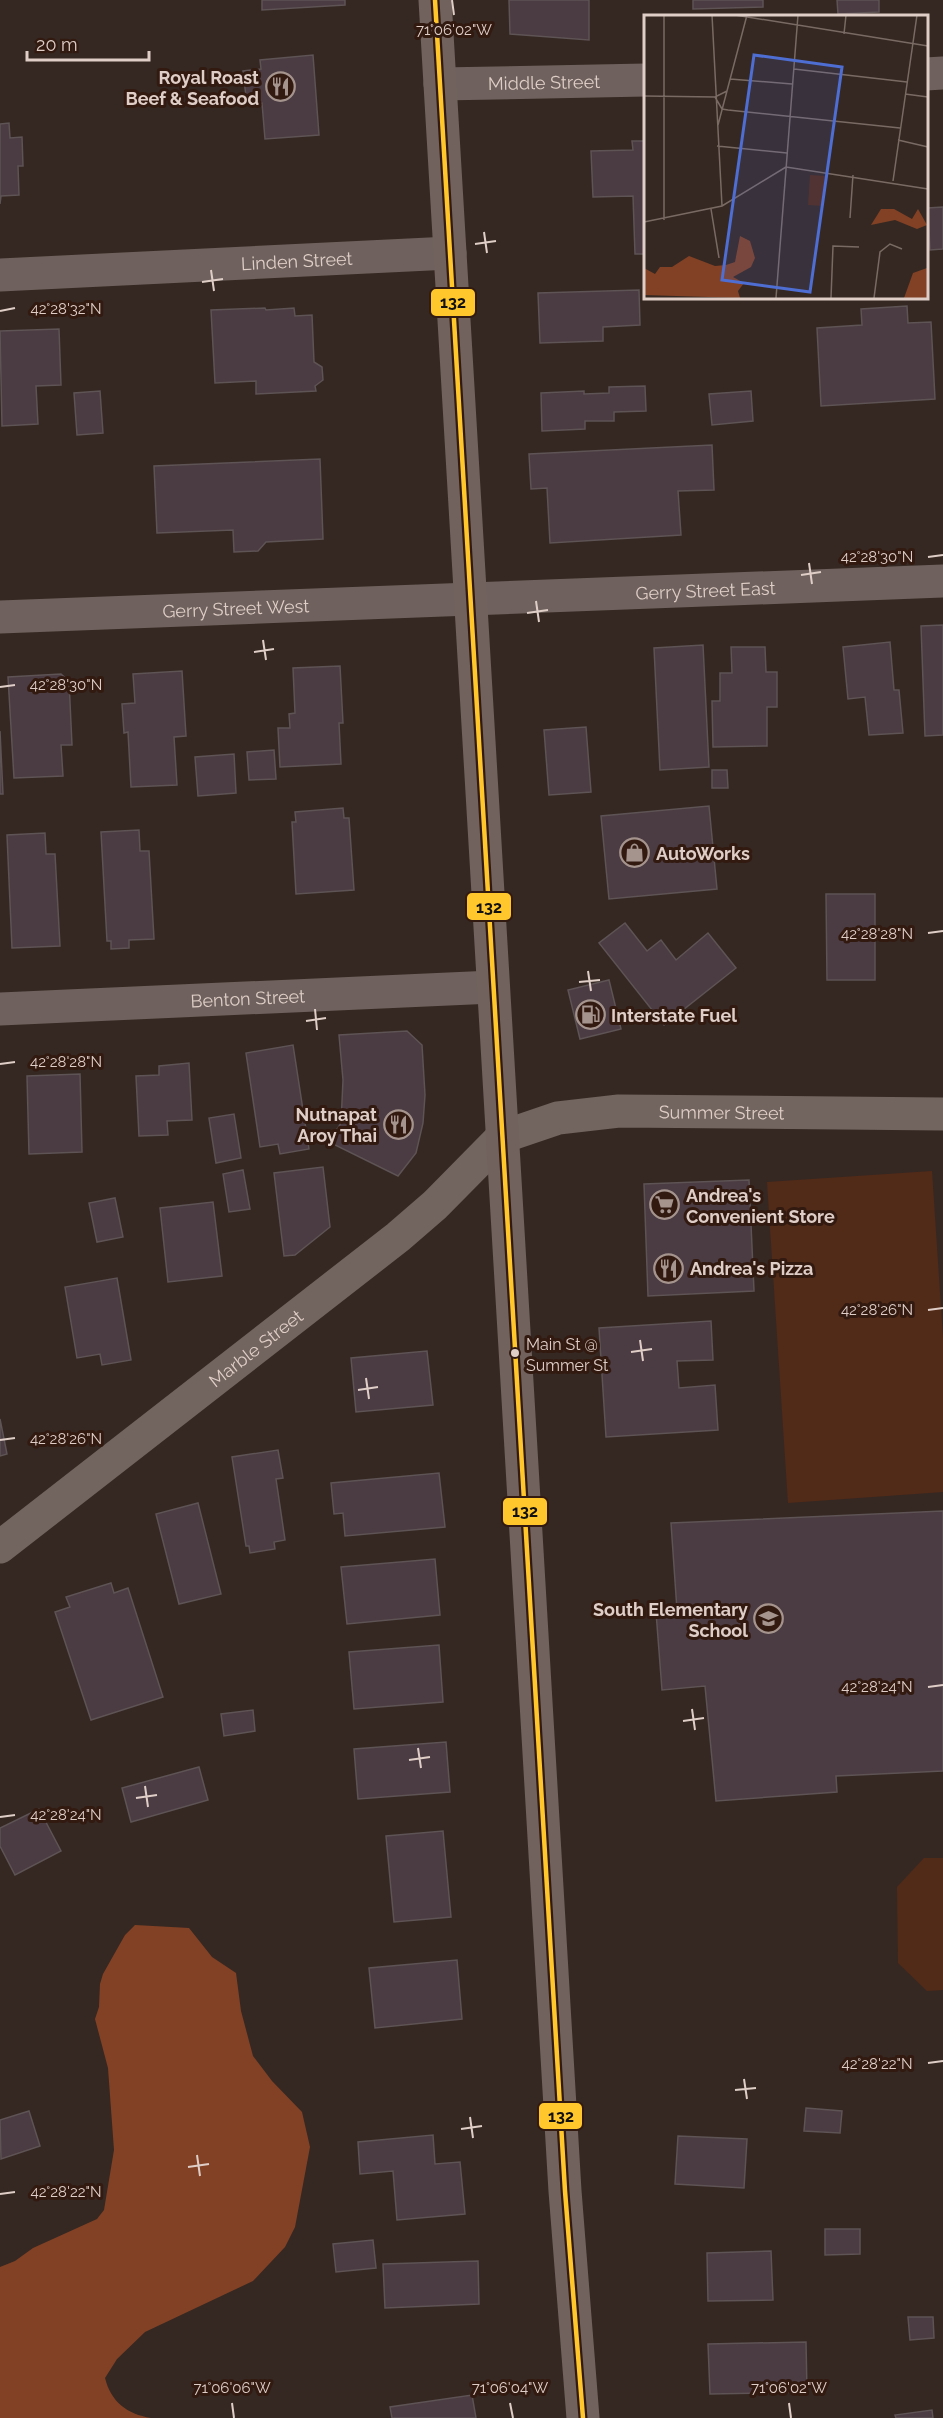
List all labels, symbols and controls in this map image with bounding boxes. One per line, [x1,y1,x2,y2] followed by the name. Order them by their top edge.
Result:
[644,15,928,298] inset map
[416,21,492,39] text: 71°06'02"W
[27,24,148,62] scale bar
[36,34,78,55] text: 20 m
[125,67,259,109] place label: Royal Roast Beef & Seafood
[488,70,600,94] street label: Middle Street
[264,71,296,103] restaurant icon: Royal Roast Beef & Seafood
[240,247,353,274] street label: Linden Street
[430,288,476,317] line badge: 132
[440,293,466,312] text: 132
[30,300,102,318] text: 42°28'32"N
[841,548,913,566] text: 42°28'30"N
[635,577,776,603] street label: Gerry Street East
[162,595,310,621] street label: Gerry Street West
[30,676,102,694] text: 42°28'30"N
[619,837,651,869] shop icon: AutoWorks
[656,843,750,864] place label: AutoWorks
[466,892,512,921] line badge: 132
[476,898,502,917] text: 132
[841,925,913,943] text: 42°28'28"N
[190,985,305,1011] street label: Benton Street
[574,999,606,1031] fuel station icon: Interstate Fuel
[611,1005,737,1026] place label: Interstate Fuel
[30,1053,102,1071] text: 42°28'28"N
[659,1101,785,1123] street label: Summer Street
[295,1104,377,1146] place label: Nutnapat Aroy Thai
[382,1108,414,1140] restaurant icon: Nutnapat Aroy Thai
[686,1185,835,1227] place label: Andrea's Convenient Store
[649,1189,681,1221] supermarket icon: Andrea's Convenient Store
[653,1252,685,1284] restaurant icon: Andrea's Pizza
[690,1258,813,1279] place label: Andrea's Pizza
[841,1301,913,1319] text: 42°28'26"N
[205,1305,307,1391] street label: Marble Street
[526,1335,609,1375] place label: Main St @ Summer St
[509,1347,521,1359] marker: Main St @ Summer St
[30,1430,102,1448] text: 42°28'26"N
[502,1497,548,1526] line badge: 132
[512,1502,538,1521] text: 132
[593,1599,748,1641] place label: South Elementary School
[753,1603,785,1635] school or university icon: South Elementary School
[841,1678,913,1696] text: 42°28'24"N
[30,1806,102,1824] text: 42°28'24"N
[841,2055,913,2073] text: 42°28'22"N
[538,2102,583,2130] line badge: 132
[548,2107,574,2126] text: 132
[30,2183,102,2201] text: 42°28'22"N
[193,2379,271,2397] text: 71°06'06"W
[472,2379,548,2397] text: 71°06'04"W
[751,2379,827,2397] text: 71°06'02"W

